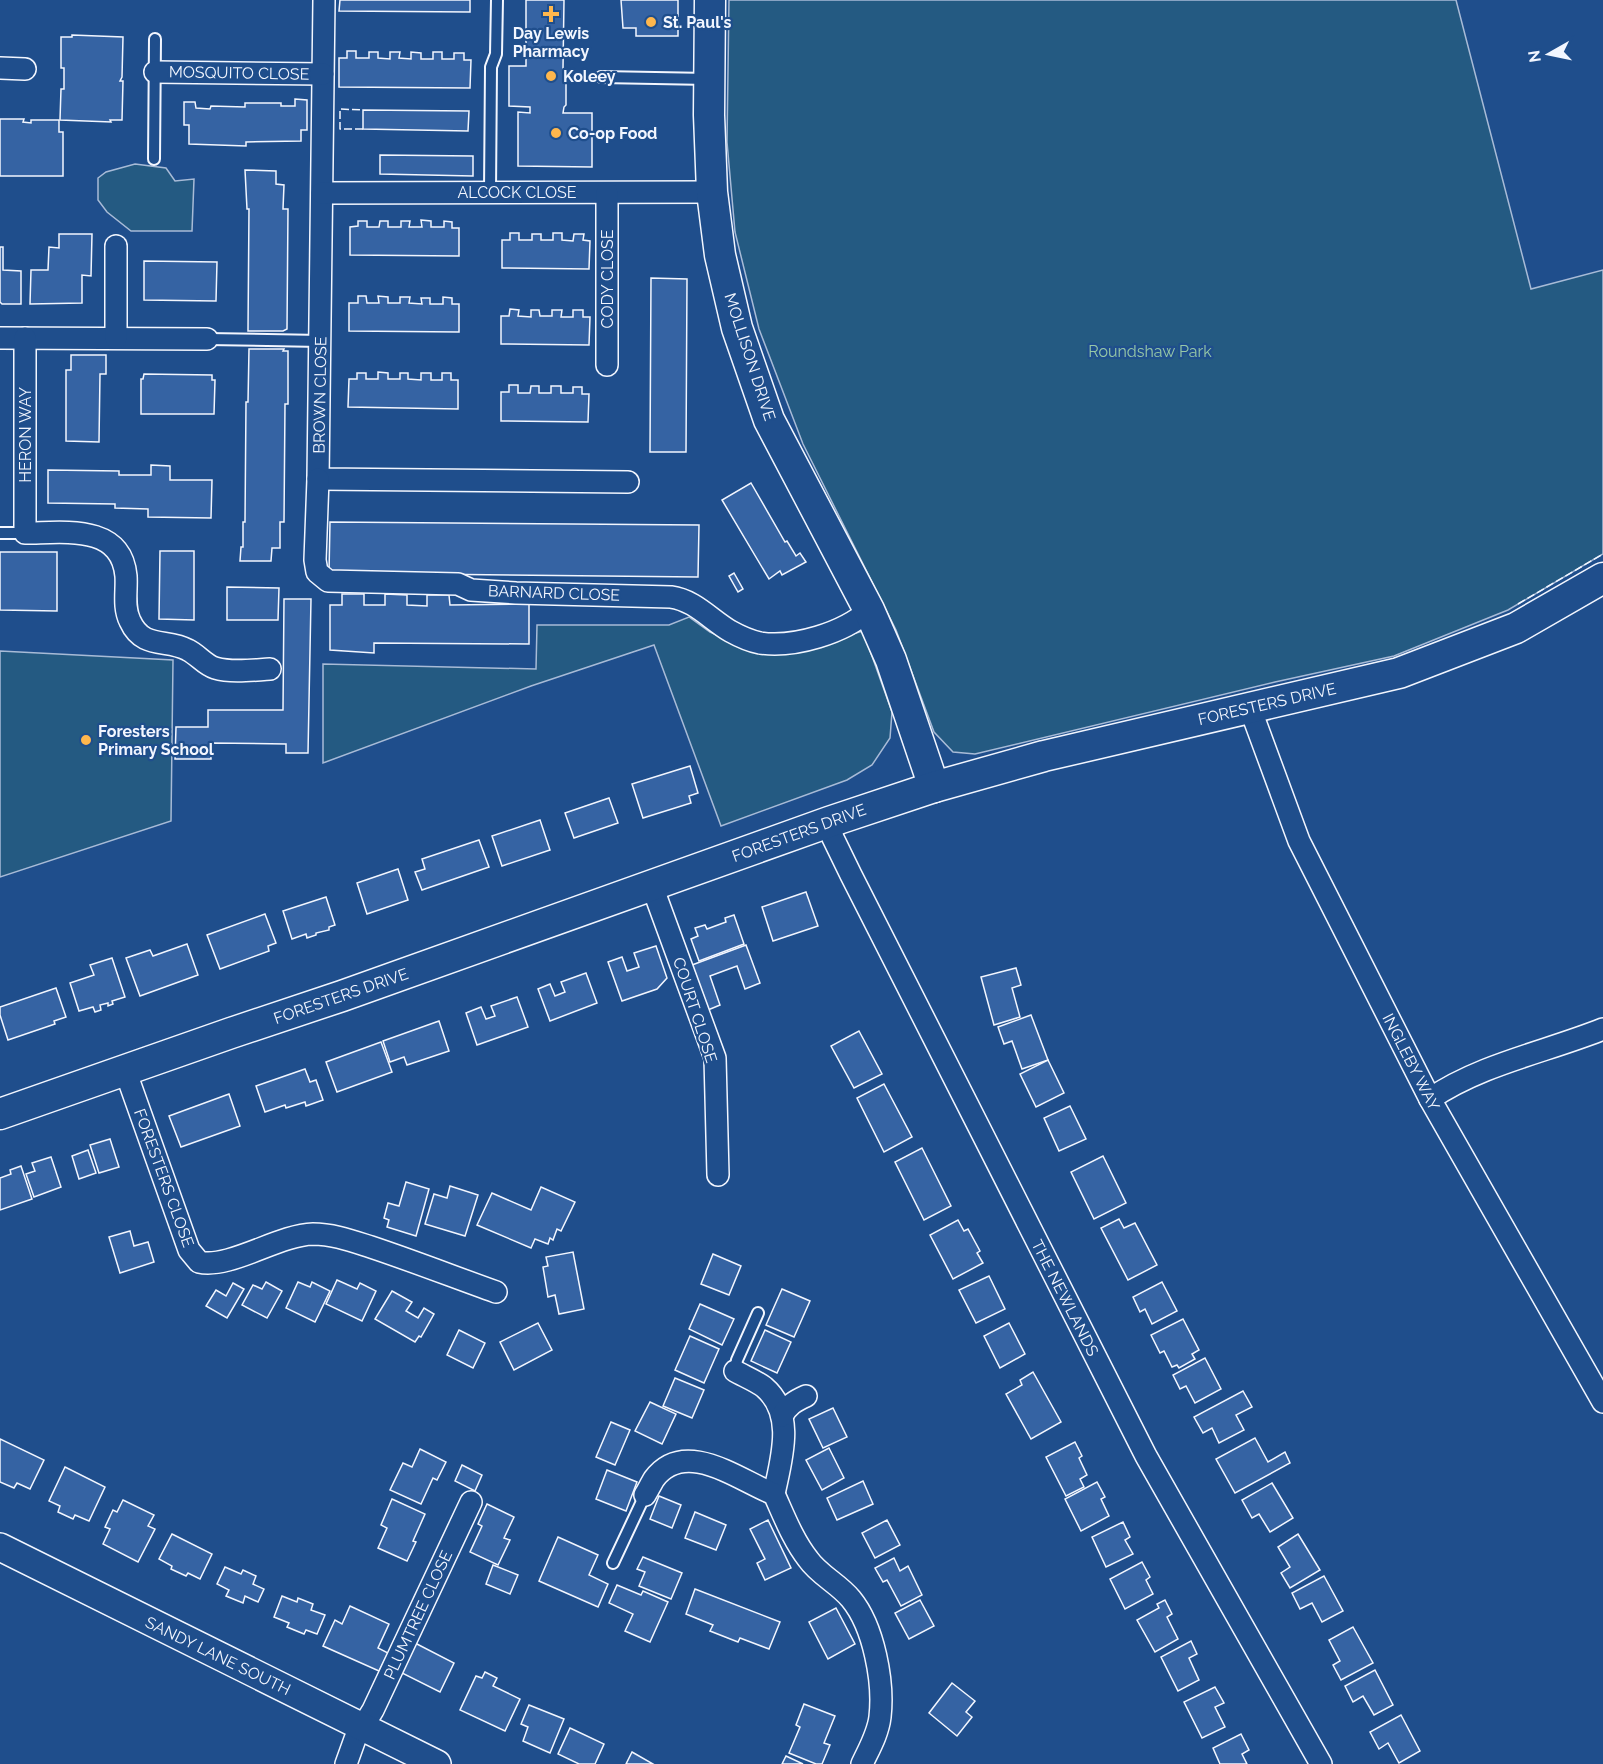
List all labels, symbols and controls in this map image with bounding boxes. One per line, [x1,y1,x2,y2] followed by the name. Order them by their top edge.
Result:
[544,7,558,21] marker: Day Lewis Pharmacy
[663,13,731,32] place label: St. Paul's
[644,15,658,29] marker: St. Paul's
[513,24,590,61] place label: Day Lewis Pharmacy
[1519,24,1579,84] north arrow
[1524,49,1545,64] text: N
[169,62,310,84] street label: MOSQUITO CLOSE
[563,67,616,86] place label: Koleey
[544,69,558,83] marker: Koleey
[568,124,657,143] place label: Co-op Food
[549,126,563,140] marker: Co-op Food
[457,183,577,202] street label: ALCOCK CLOSE
[598,229,617,328] street label: CODY CLOSE
[720,291,780,424] street label: MOLLISON DRIVE
[309,336,331,454] street label: BROWN CLOSE
[1088,342,1212,361] park label: Roundshaw Park
[16,387,35,483] street label: HERON WAY
[488,581,621,605] street label: BARNARD CLOSE
[1196,679,1338,729] street label: FORESTERS DRIVE
[98,722,215,759] place label: Foresters Primary School
[79,733,93,747] marker: Foresters Primary School
[729,800,869,866] street label: FORESTERS DRIVE
[669,955,721,1065] street label: COURT CLOSE
[271,964,411,1028] street label: FORESTERS DRIVE
[1378,1010,1444,1114] street label: INGLEBY WAY
[130,1106,198,1250] street label: FORESTERS CLOSE
[1028,1237,1103,1360] street label: THE NEWLANDS
[380,1547,456,1682] street label: PLUMTREE CLOSE
[142,1613,294,1699] street label: SANDY LANE SOUTH

